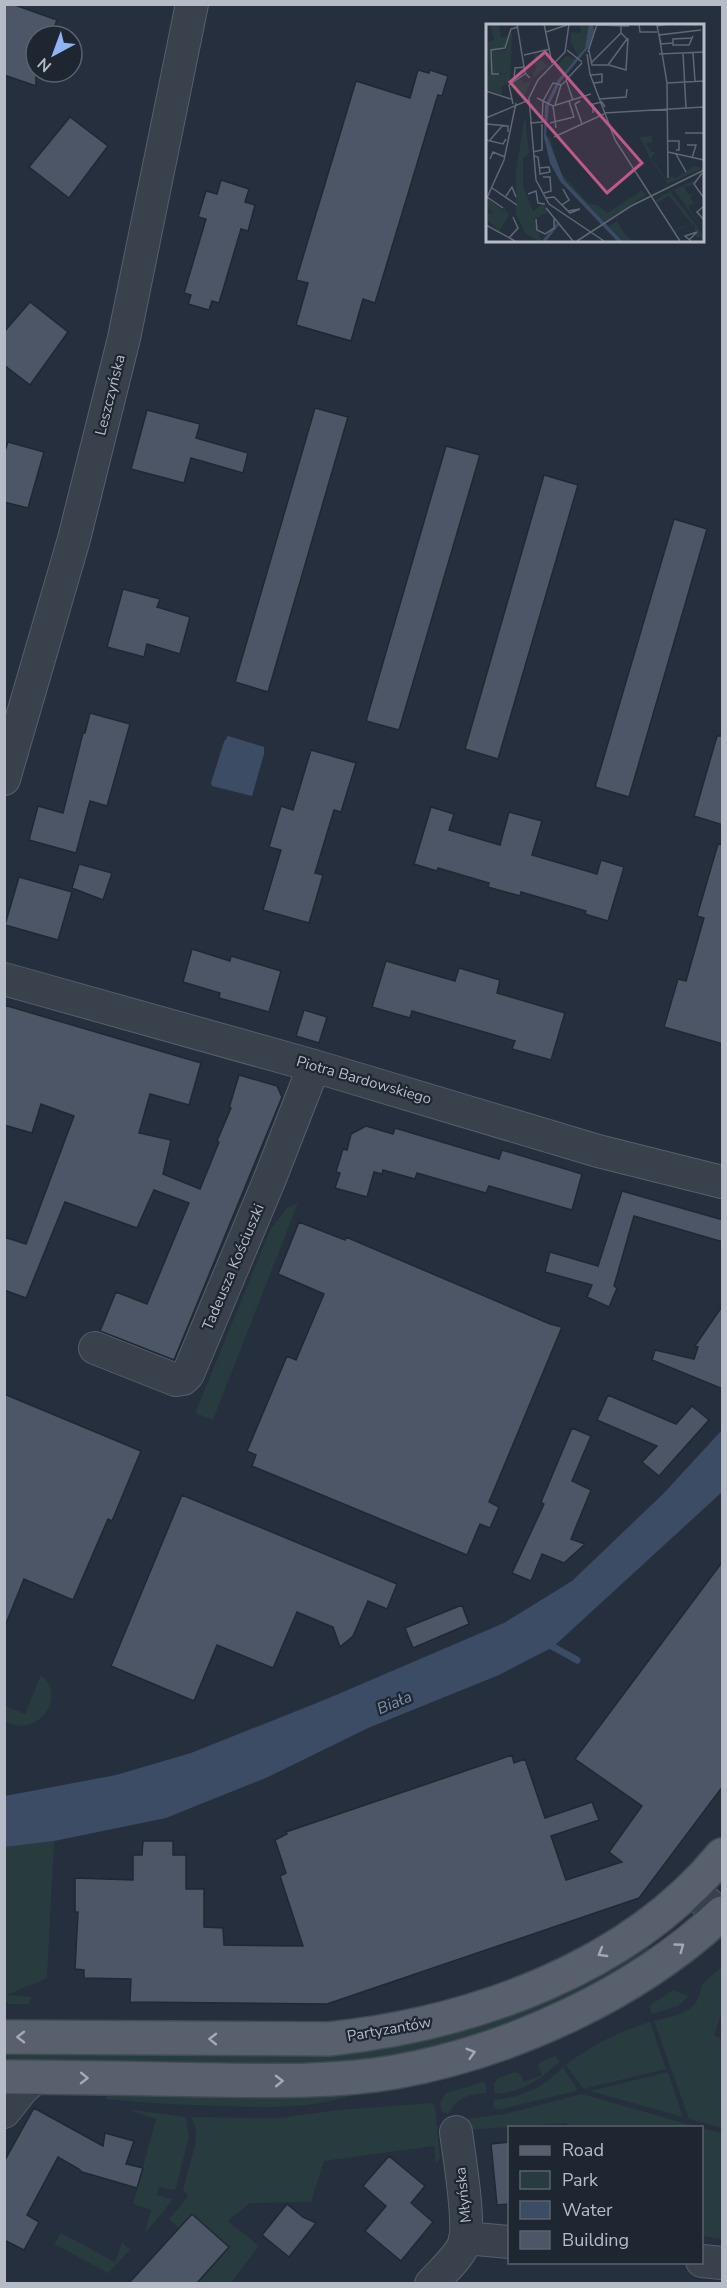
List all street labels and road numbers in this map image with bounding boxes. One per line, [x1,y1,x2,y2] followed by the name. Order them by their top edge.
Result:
[90,353,130,437] street label: Leszczyńska
[294,1051,434,1109] street label: Piotra Bardowskiego
[197,1201,269,1333] street label: Tadeusza Kościuszki
[345,2012,433,2046] street label: Partyzantów
[450,2166,476,2224] street label: Młyńska

